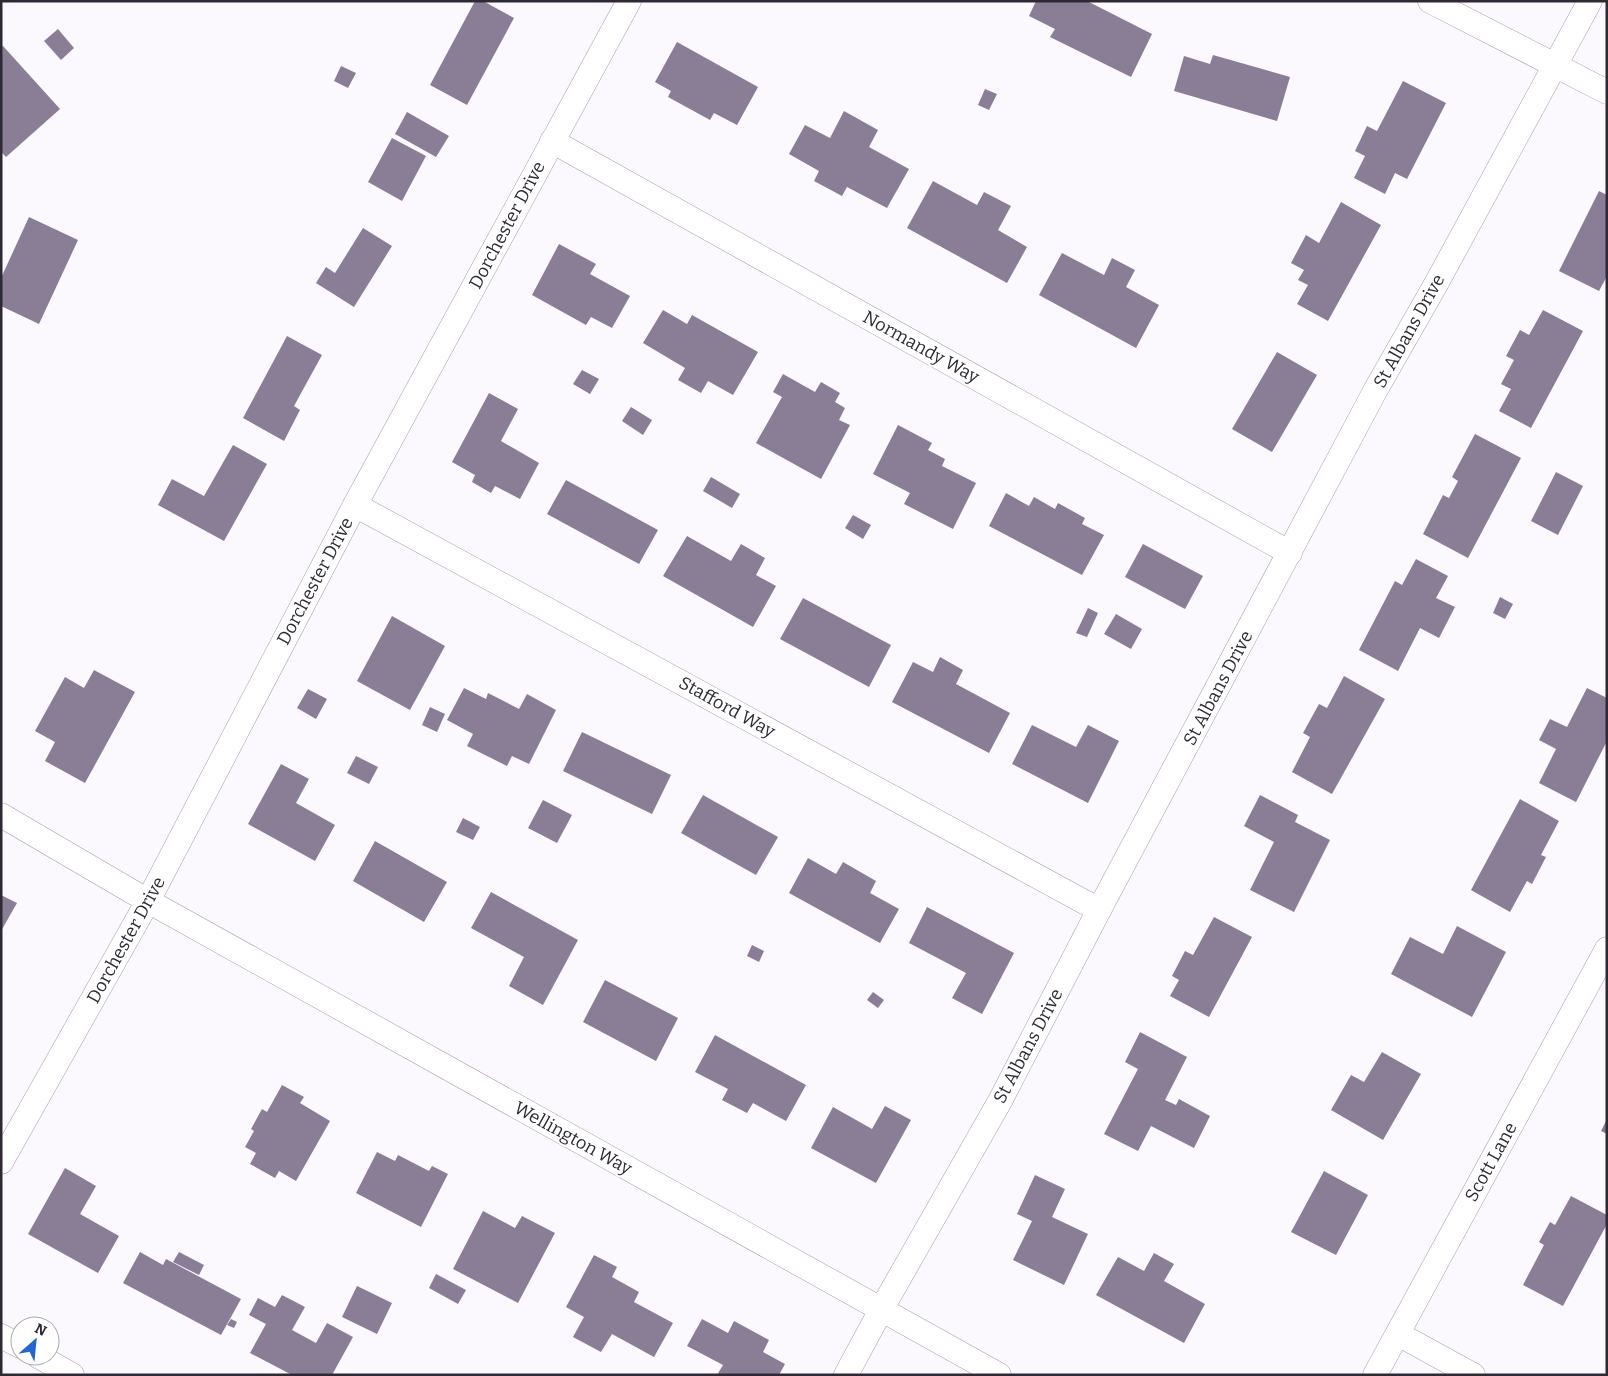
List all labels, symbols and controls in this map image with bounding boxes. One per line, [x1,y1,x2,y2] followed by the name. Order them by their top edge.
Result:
[464,157,550,293] street label: Dorchester Drive
[1369,270,1449,392] street label: St Albans Drive
[859,306,983,388] street label: Normandy Way
[272,513,358,649] street label: Dorchester Drive
[1179,627,1257,749] street label: St Albans Drive
[675,672,779,743] street label: Stafford Way
[82,873,170,1007] street label: Dorchester Drive
[989,985,1067,1107] street label: St Albans Drive
[510,1097,636,1180] street label: Wellington Way
[1460,1119,1522,1205] street label: Scott Lane
[10,1316,60,1366] north arrow
[32,1320,50,1340] text: N

